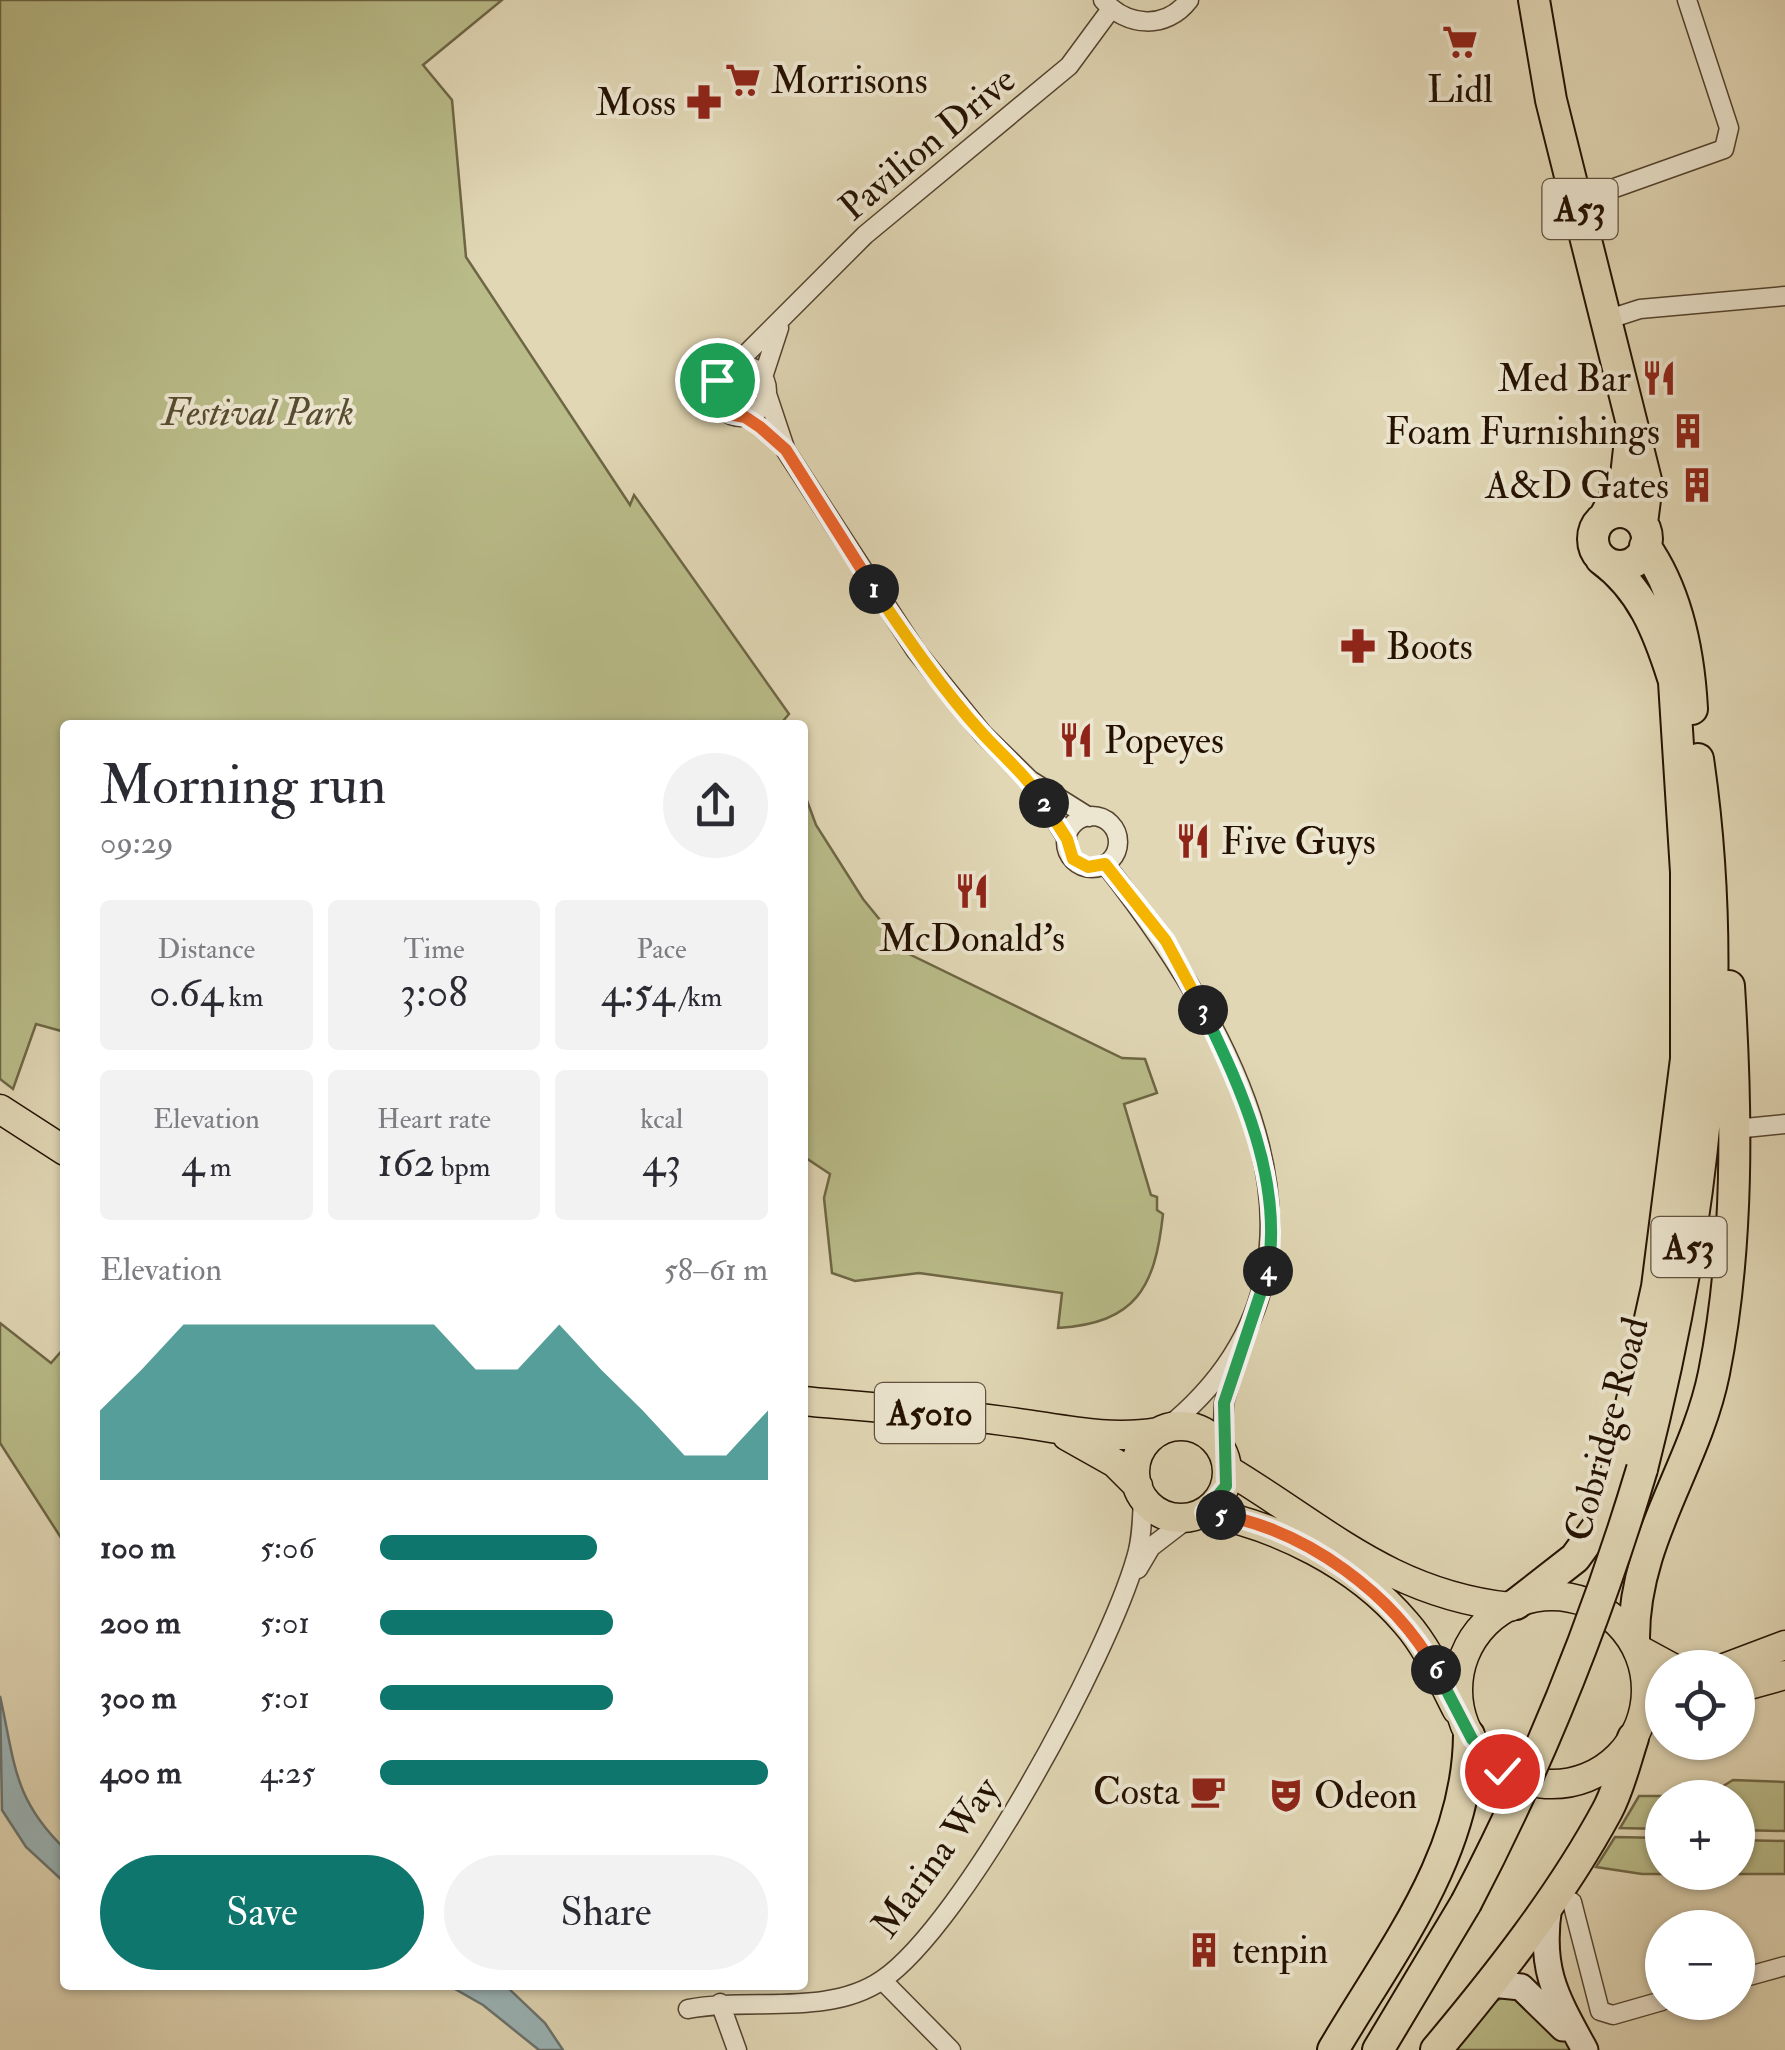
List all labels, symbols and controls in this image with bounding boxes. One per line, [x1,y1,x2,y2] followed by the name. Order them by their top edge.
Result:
[1441,23,1479,61] supermarket icon: Lidl
[830,56,1026,231] street label: Pavilion Drive
[771,57,928,105] place label: Morrisons
[724,61,762,99] supermarket icon: Morrisons
[1427,66,1493,114] place label: Lidl
[596,79,676,127] place label: Moss
[685,83,723,121] pharmacy icon: Moss
[1542,179,1618,239] road number: A53
[675,338,760,423] pin
[690,353,745,408] icon: arrive
[1498,355,1631,403] place label: Med Bar
[1640,359,1678,397] restaurant icon: Med Bar
[160,389,354,437] park label: Festival Park
[1385,408,1660,456] place label: Foam Furnishings
[1669,412,1707,450] building icon: Foam Furnishings
[1484,462,1669,510] place label: A&D Gates
[1678,466,1716,504] building icon: A&D Gates
[849,564,899,614] pin: 1
[869,571,879,606] text: 1
[1386,623,1473,671] place label: Boots
[1339,627,1377,665] pharmacy icon: Boots
[1104,717,1224,765] place label: Popeyes
[1057,721,1095,759] restaurant icon: Popeyes
[100,751,386,820] text: Morning run
[663,753,768,858] button: share
[1019,778,1069,828] pin: 2
[1037,785,1051,820] text: 2
[1221,818,1376,866] place label: Five Guys
[1174,822,1212,860] restaurant icon: Five Guys
[100,823,173,863] text: 09:29
[953,872,991,910] restaurant icon: McDonald's
[879,915,1065,963] place label: McDonald's
[157,932,255,967] text: Distance
[403,932,465,967] text: Time
[637,932,687,967] text: Pace
[149,967,223,1019] text: 0.64
[400,967,468,1019] text: 3:08
[601,967,674,1019] text: 4:54
[223,980,264,1015] text: km
[674,980,722,1015] text: /km
[1178,985,1228,1035] pin: 3
[1198,992,1208,1027] text: 3
[153,1102,260,1137] text: Elevation
[377,1102,491,1137] text: Heart rate
[640,1102,683,1137] text: kcal
[181,1137,204,1189] text: 4
[378,1137,435,1189] text: 162
[642,1137,681,1189] text: 43
[204,1150,231,1185] text: m
[435,1150,490,1185] text: bpm
[1652,1217,1726,1277] road number: A53
[1243,1246,1293,1296] pin: 4
[100,1250,222,1290] text: Elevation
[664,1250,768,1290] text: 58–61 m
[1260,1253,1276,1288] text: 4
[1554,1312,1660,1546] street label: Cobridge Road
[875,1383,985,1443] road number: A5010
[1196,1490,1246,1540] pin: 5
[1215,1497,1227,1532] text: 5
[100,1528,176,1568] text: 100 m
[260,1528,315,1568] text: 5:06
[100,1603,181,1643] text: 200 m
[260,1603,310,1643] text: 5:01
[1411,1645,1461,1695] pin: 6
[1645,1650,1755,2020] map controls
[1645,1650,1755,1760] button: locate
[1429,1652,1443,1687] text: 6
[100,1678,177,1718] text: 300 m
[260,1678,310,1718] text: 5:01
[1460,1729,1545,1814] pin
[1475,1744,1530,1799] icon: check
[100,1753,182,1793] text: 400 m
[260,1753,315,1793] text: 4:25
[861,1767,1011,1947] street label: Marina Way
[1093,1768,1180,1816] place label: Costa
[1189,1772,1227,1810] cafe icon: Costa
[1314,1772,1417,1820] place label: Odeon
[1267,1776,1305,1814] theatre icon: Odeon
[1645,1780,1755,1890] button: +
[100,1855,424,1970] button: Save
[444,1855,768,1970] button: Share
[1645,1910,1755,2020] button: −
[1232,1927,1328,1975] place label: tenpin
[1185,1931,1223,1969] building icon: tenpin

